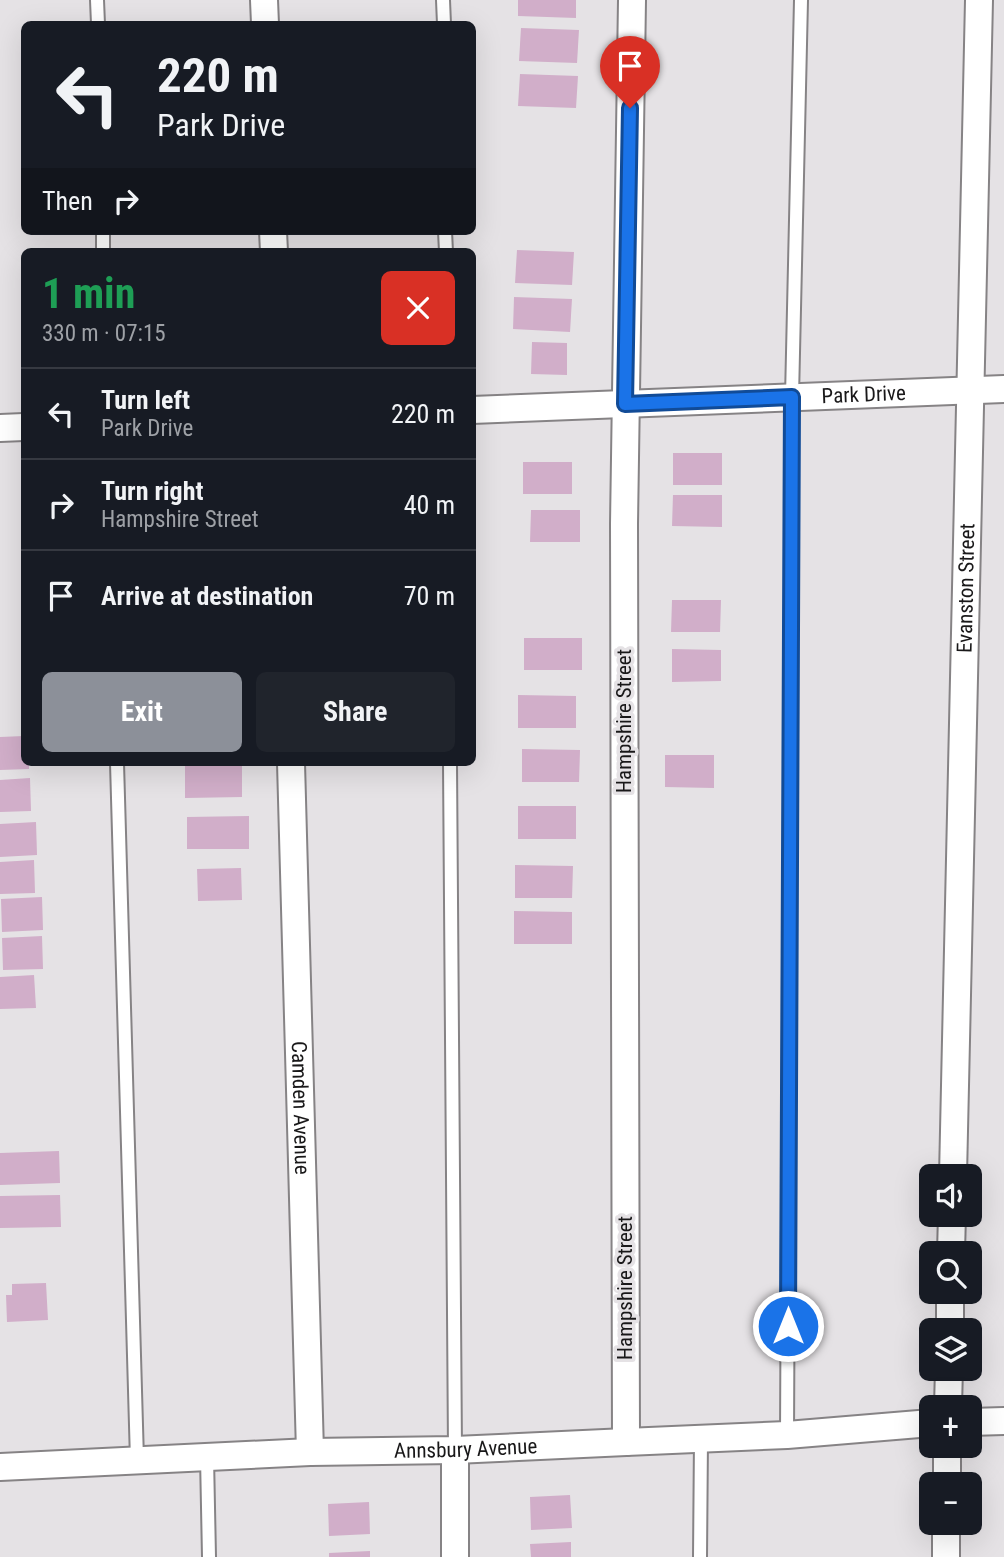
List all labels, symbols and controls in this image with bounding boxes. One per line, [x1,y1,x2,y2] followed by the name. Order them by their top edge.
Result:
[600,36,660,108] pin
[157,47,279,104] text: 220 m
[611,47,649,85] icon: arrive
[42,49,133,140] icon: left
[157,106,285,144] text: Park Drive
[107,182,145,220] icon: right
[42,186,93,216] text: Then
[42,269,135,318] text: 1 min
[381,271,455,345] button: close
[42,320,166,347] text: 330 m · 07:15
[821,381,906,408] street label: Park Drive
[101,385,190,415] text: Turn left
[42,395,80,433] icon: left
[391,399,455,429] text: 220 m
[101,415,193,442] text: Park Drive
[101,476,203,506] text: Turn right
[42,486,80,524] icon: right
[404,490,455,520] text: 40 m
[101,506,259,533] text: Hampshire Street
[953,523,979,653] street label: Evanston Street
[42,577,80,615] icon: arrive
[101,581,313,611] text: Arrive at destination
[404,581,455,611] text: 70 m
[612,649,636,793] street label: Hampshire Street
[42,672,242,752] button: Exit
[256,672,455,752] button: Share
[287,1041,314,1175] street label: Camden Avenue
[919,1164,982,1535] map controls
[919,1164,982,1227] button: sound
[613,1216,637,1360] street label: Hampshire Street
[919,1241,982,1304] button: search
[751,1289,825,1363] position arrow
[919,1318,982,1381] button: layers
[919,1395,982,1458] button: +
[394,1434,538,1463] street label: Annsbury Avenue
[919,1472,982,1535] button: −

